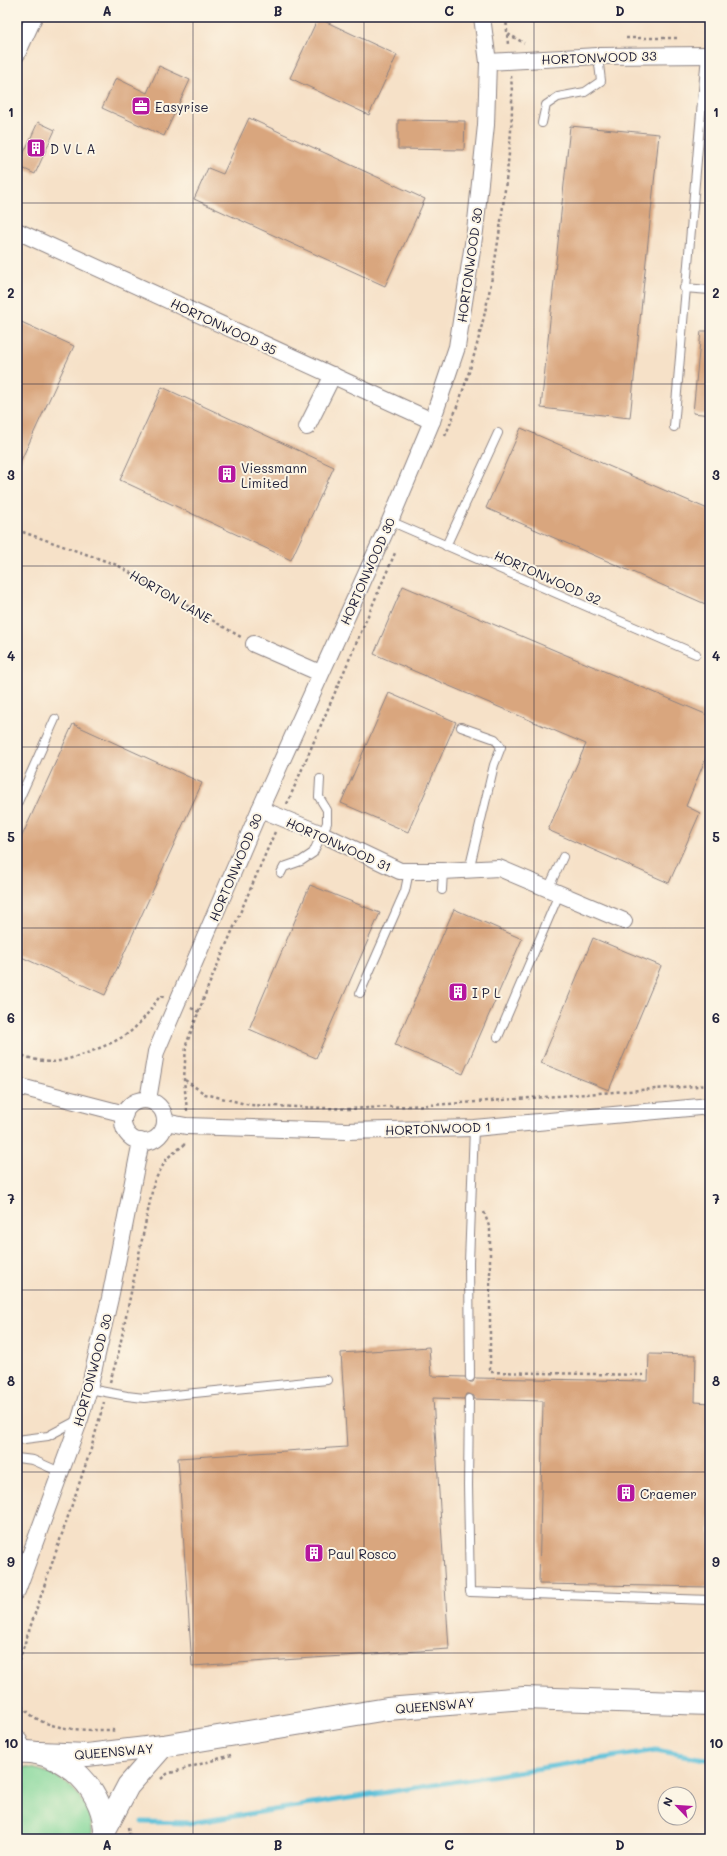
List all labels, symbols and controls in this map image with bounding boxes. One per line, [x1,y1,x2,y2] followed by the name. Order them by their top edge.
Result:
[102,2,112,19] text: A
[274,2,283,19] text: B
[444,2,454,19] text: C
[615,2,625,19] text: D
[541,46,657,68] street label: HORTONWOOD 33
[130,95,152,117] office icon: Easyrise
[155,98,209,115] place label: Easyrise
[8,103,14,120] text: 1
[713,103,719,120] text: 1
[25,137,47,159] building icon: D V L A
[50,140,96,157] place label: D V L A
[453,206,485,324] street label: HORTONWOOD 30
[7,284,15,301] text: 2
[712,284,720,301] text: 2
[168,294,280,358] street label: HORTONWOOD 35
[241,459,307,491] place label: Viessmann Limited
[216,463,238,485] building icon: Viessmann Limited
[7,466,15,483] text: 3
[712,466,720,483] text: 3
[336,515,398,627] street label: HORTONWOOD 30
[492,546,604,608] street label: HORTONWOOD 32
[127,566,215,626] street label: HORTON LANE
[7,647,15,664] text: 4
[712,647,720,664] text: 4
[205,810,265,924] street label: HORTONWOOD 30
[284,813,394,875] street label: HORTONWOOD 31
[7,828,15,845] text: 5
[712,828,720,845] text: 5
[447,981,469,1003] building icon: I P L
[472,984,501,1001] place label: I P L
[7,1009,15,1026] text: 6
[712,1009,720,1026] text: 6
[385,1118,491,1138] street label: HORTONWOOD 1
[7,1190,15,1207] text: 7
[712,1190,720,1207] text: 7
[69,1312,115,1428] street label: HORTONWOOD 30
[7,1372,15,1389] text: 8
[712,1372,720,1389] text: 8
[615,1482,637,1504] building icon: Craemer
[640,1485,697,1502] place label: Craemer
[303,1542,325,1564] building icon: Paul Rosco
[328,1545,397,1562] place label: Paul Rosco
[7,1553,15,1570] text: 9
[712,1553,720,1570] text: 9
[395,1693,475,1717] street label: QUEENSWAY
[4,1734,18,1751] text: 10
[709,1734,723,1751] text: 10
[74,1739,154,1763] street label: QUEENSWAY
[657,1786,697,1826] north arrow
[659,1795,676,1809] text: N
[102,1836,112,1853] text: A
[274,1836,283,1853] text: B
[444,1836,454,1853] text: C
[615,1836,625,1853] text: D

